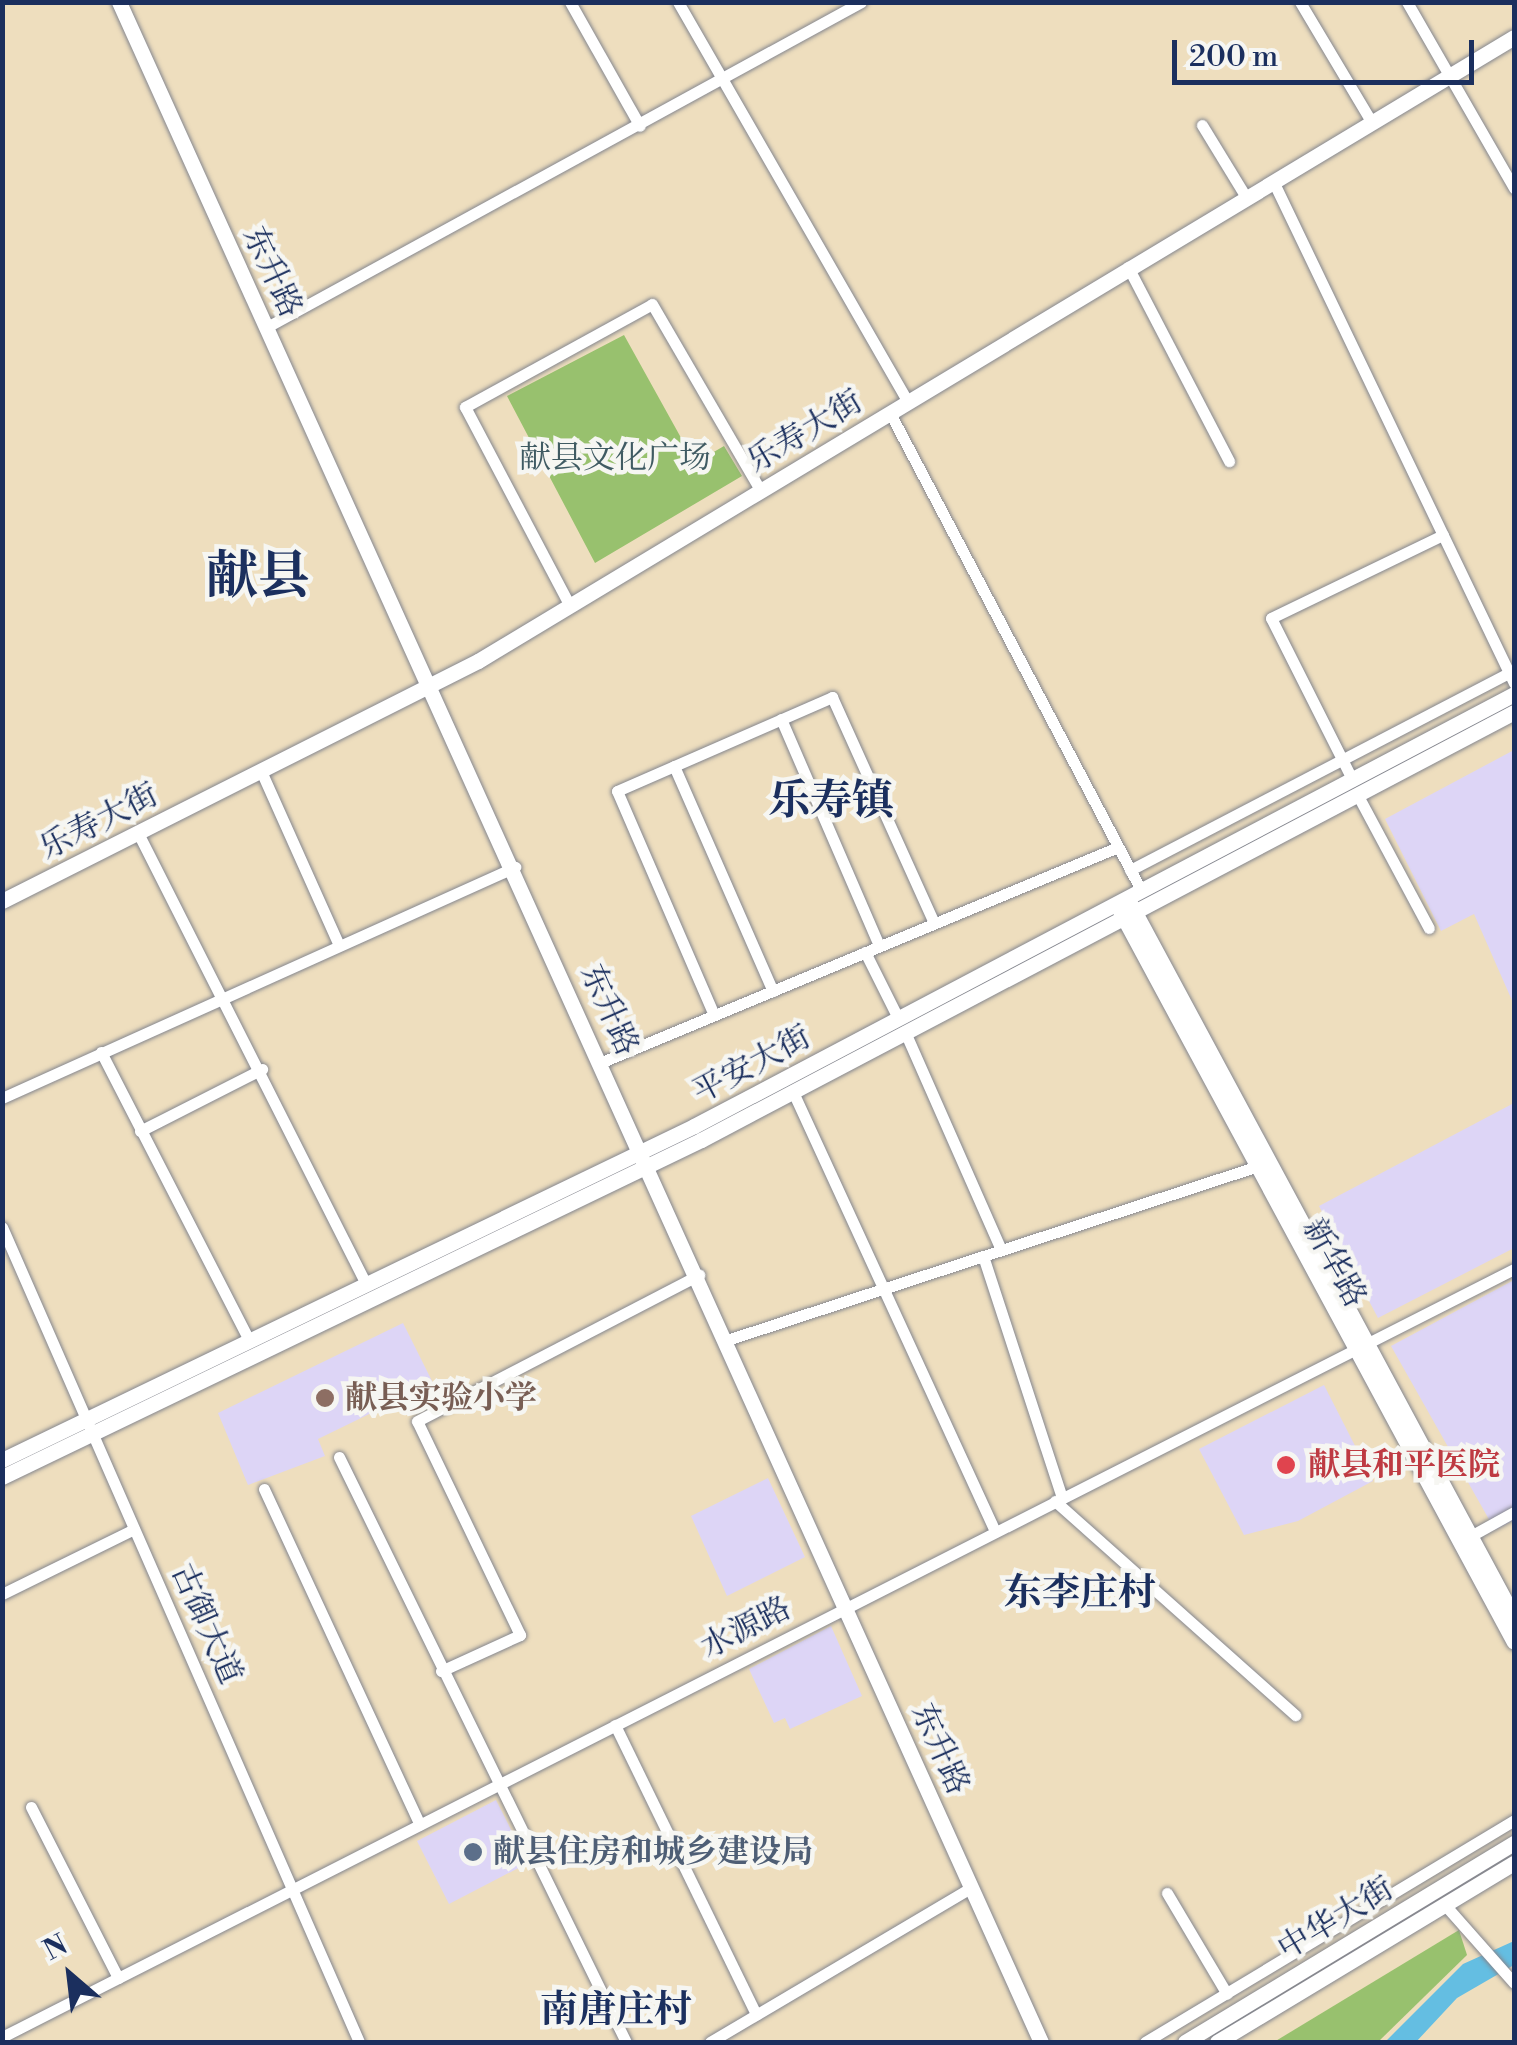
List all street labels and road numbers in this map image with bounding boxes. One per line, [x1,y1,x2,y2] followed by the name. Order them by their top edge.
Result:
[234,220,310,324] street label: 东升路
[740,383,870,481] street label: 乐寿大街
[33,776,165,868] street label: 乐寿大街
[572,958,646,1062] street label: 东升路
[686,1018,818,1112] street label: 平安大街
[1294,1212,1374,1314] street label: 新华路
[162,1558,250,1690] street label: 古御大道
[695,1589,797,1667] street label: 水源路
[903,1697,977,1801] street label: 东升路
[1271,1870,1401,1968] street label: 中华大街

